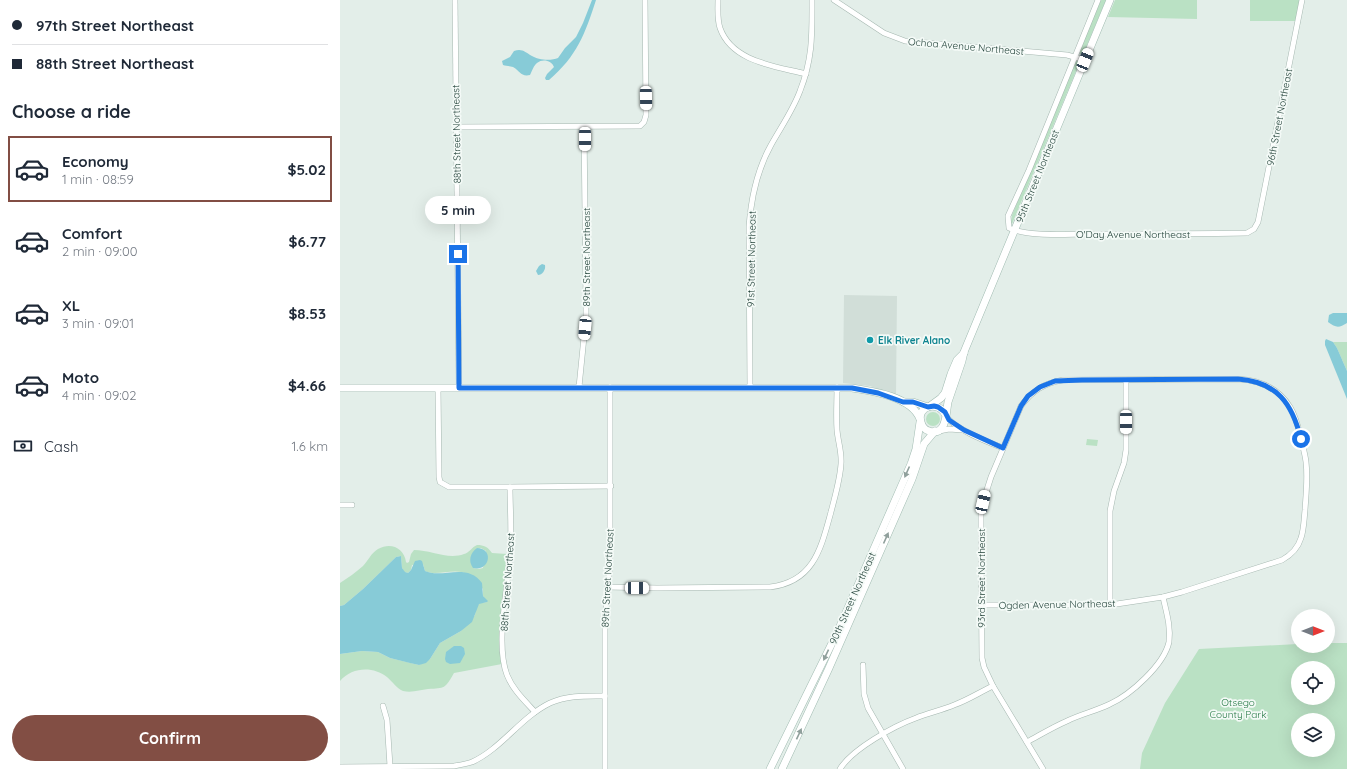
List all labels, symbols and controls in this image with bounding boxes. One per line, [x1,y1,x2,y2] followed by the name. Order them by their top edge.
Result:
[36,16,194,35] text: 97th Street Northeast
[907,35,1025,58] street label: Ochoa Avenue Northeast
[1075,47,1095,73] car
[36,54,194,73] text: 88th Street Northeast
[1264,67,1295,167] street label: 96th Street Northeast
[449,84,464,183] street label: 88th Street Northeast
[640,86,652,110] car
[12,100,131,123] text: Choose a ride
[579,127,591,151] car
[1013,127,1062,225] street label: 95th Street Northeast
[14,151,50,187] icon: car
[62,152,129,171] text: Economy
[288,160,326,179] text: $5.02
[62,171,134,187] text: 1 min · 08:59
[425,196,491,224] callout: 5 min
[441,202,475,218] text: 5 min
[580,207,593,306] street label: 89th Street Northeast
[744,210,759,307] street label: 91st Street Northeast
[14,223,50,259] icon: car
[62,224,123,243] text: Comfort
[1076,228,1191,241] street label: O'Day Avenue Northeast
[289,232,326,251] text: $6.77
[62,243,137,259] text: 2 min · 09:00
[449,245,467,263] route end
[14,295,50,331] icon: car
[62,296,80,315] text: XL
[288,304,326,323] text: $8.53
[62,315,134,331] text: 3 min · 09:01
[578,316,592,340] car
[878,334,950,347] place label: Elk River Alano
[865,335,875,345] marker: Elk River Alano
[14,367,50,403] icon: car
[62,368,99,387] text: Moto
[288,376,326,395] text: $4.66
[62,387,137,403] text: 4 min · 09:02
[1120,410,1132,434] car
[1292,430,1310,448] route start
[12,435,34,457] icon: cash
[44,437,78,456] text: Cash
[291,438,328,454] text: 1.6 km
[904,467,910,478] one-way arrow
[974,489,992,515] car
[598,528,617,628] street label: 89th Street Northeast
[975,528,988,628] street label: 93rd Street Northeast
[498,532,517,632] street label: 88th Street Northeast
[883,533,889,544] one-way arrow
[826,550,879,646] street label: 90th Street Northeast
[625,582,649,594] car
[998,597,1116,612] street label: Ogden Avenue Northeast
[1291,609,1335,653] north arrow
[1291,609,1335,757] map controls
[823,650,829,661] one-way arrow
[1291,661,1335,705] button: locate
[1209,696,1267,721] park label: Otsego County Park
[1291,713,1335,757] button: layers
[12,715,328,761] button: Confirm
[796,728,802,739] one-way arrow

